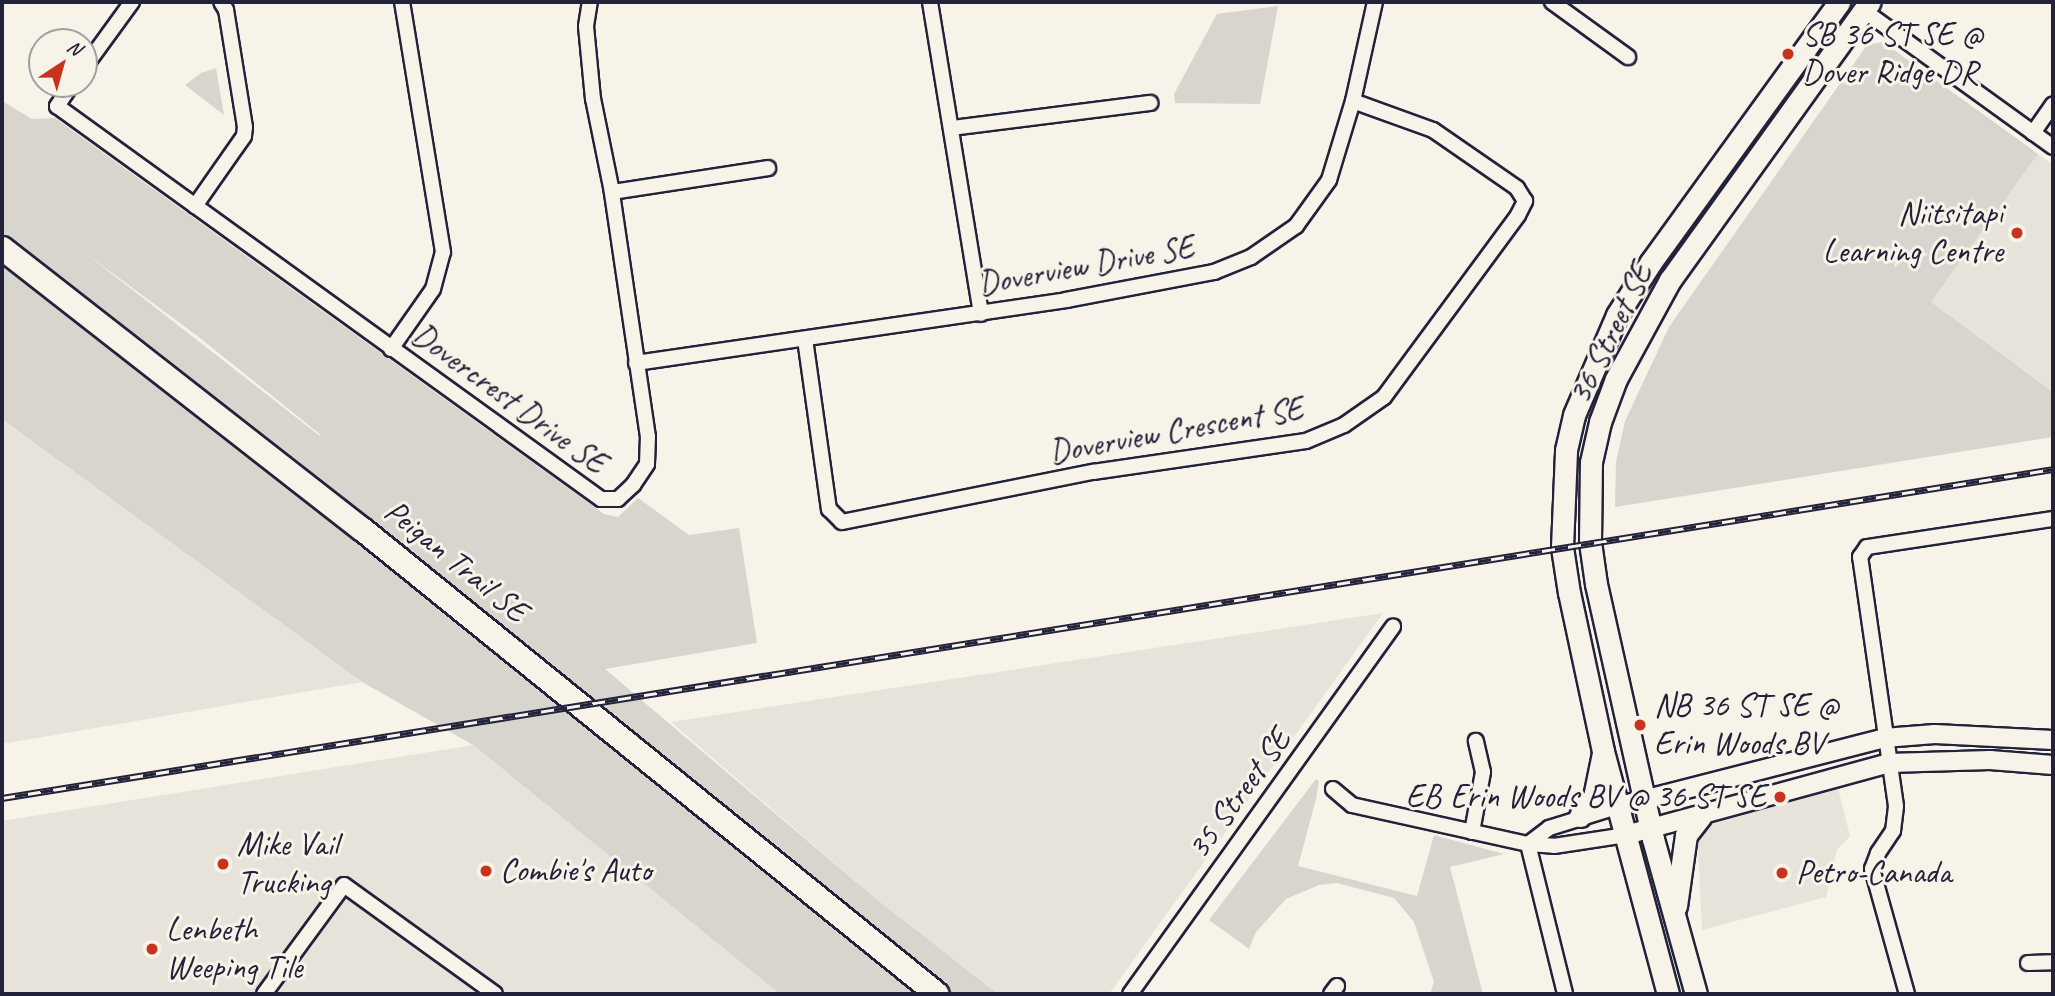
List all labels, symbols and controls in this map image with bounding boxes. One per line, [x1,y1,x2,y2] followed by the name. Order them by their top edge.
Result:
[1802,15,1982,93] place label: SB 36 ST SE @ Dover Ridge DR
[28,28,98,98] north arrow
[62,34,86,61] text: N
[1780,46,1796,62] marker: SB 36 ST SE @ Dover Ridge DR
[1823,194,2003,272] place label: Niitsitapi Learning Centre
[2009,225,2025,241] marker: Niitsitapi Learning Centre
[975,228,1197,304] street label: Doverview Drive SE
[1560,258,1662,410] street label: 36 Street SE
[404,315,614,483] street label: Dovercrest Drive SE
[1046,389,1306,473] street label: Doverview Crescent SE
[377,492,535,630] street label: Peigan Trail SE
[1654,686,1838,764] place label: NB 36 ST SE @ Erin Woods BV
[1632,717,1648,733] marker: NB 36 ST SE @ Erin Woods BV
[1179,721,1299,867] street label: 35 Street SE
[1406,777,1766,817] place label: EB Erin Woods BV @ 36 ST SE
[1772,789,1788,805] marker: EB Erin Woods BV @ 36 ST SE
[237,825,339,903] place label: Mike Vail Trucking
[500,851,651,891] place label: Combie's Auto
[1796,853,1951,893] place label: Petro-Canada
[215,856,231,872] marker: Mike Vail Trucking
[478,863,494,879] marker: Combie's Auto
[1774,865,1790,881] marker: Petro-Canada
[166,910,302,988] place label: Lenbeth Weeping Tile
[144,941,160,957] marker: Lenbeth Weeping Tile

